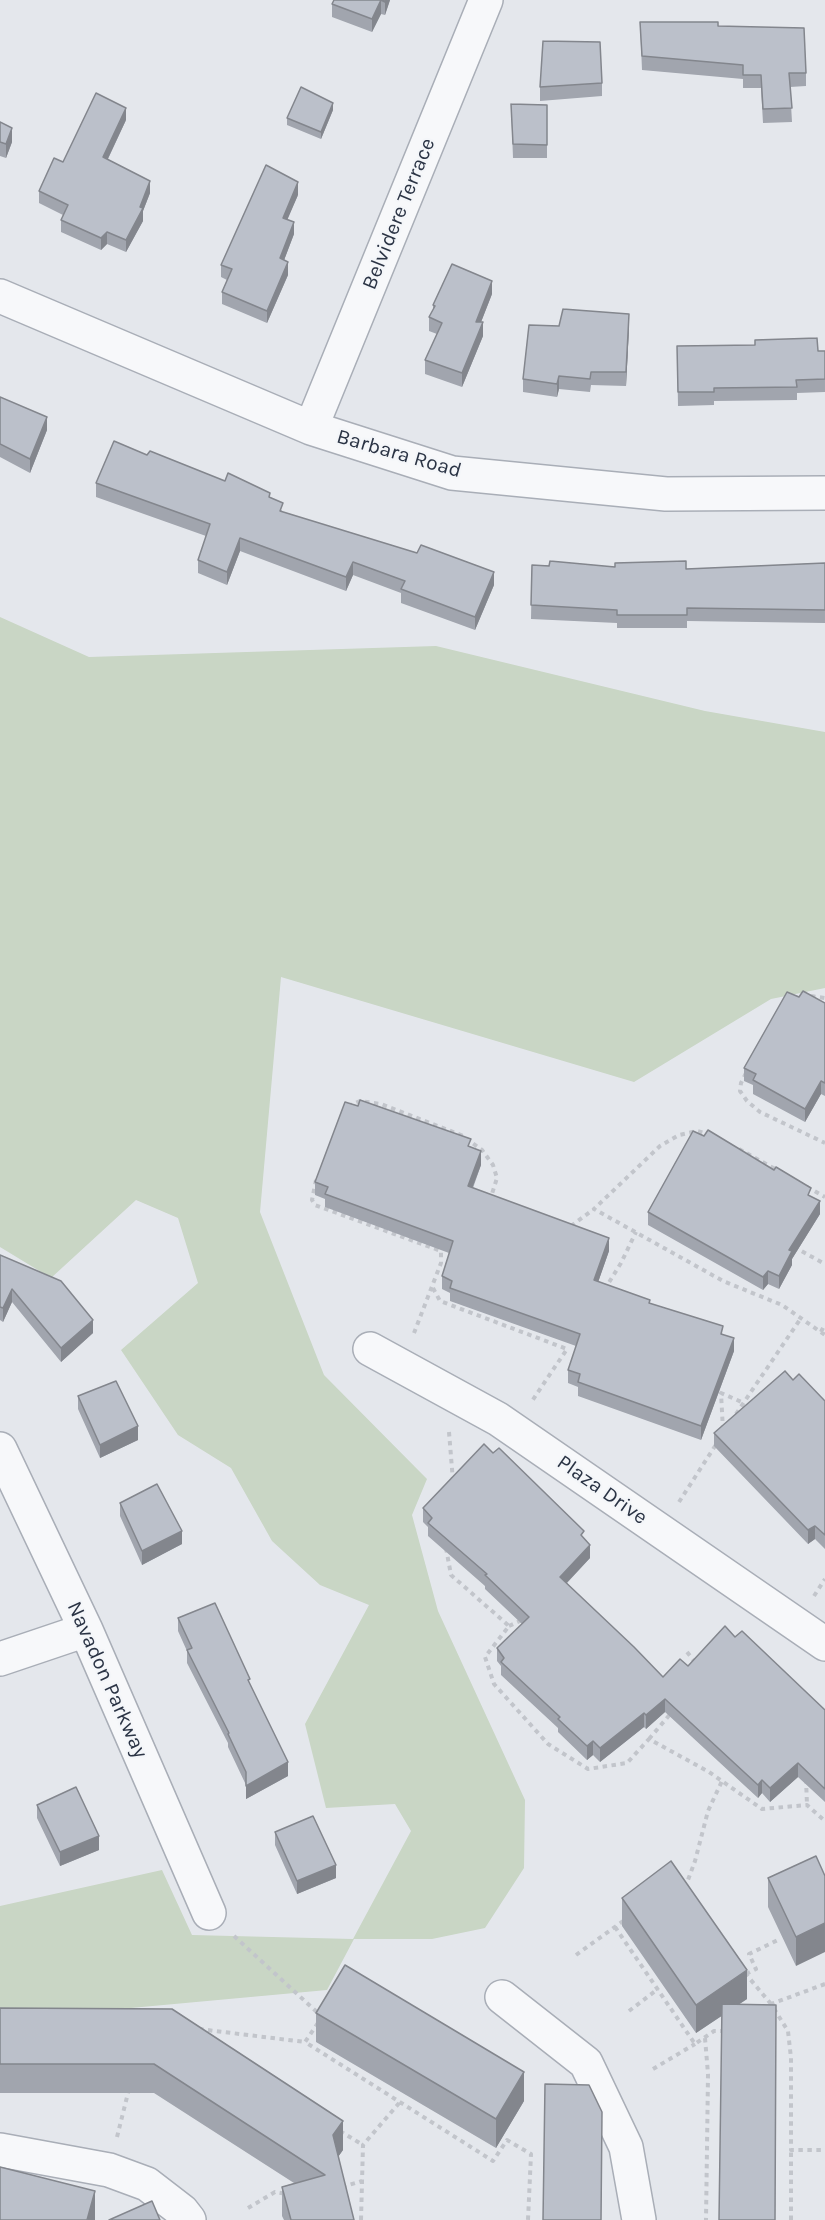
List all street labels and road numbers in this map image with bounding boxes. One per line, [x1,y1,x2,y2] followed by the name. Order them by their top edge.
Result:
[357,135,441,293] street label: Belvidere Terrace
[334,424,464,484] street label: Barbara Road
[552,1450,652,1530] street label: Plaza Drive
[61,1598,153,1762] street label: Navadon Parkway

